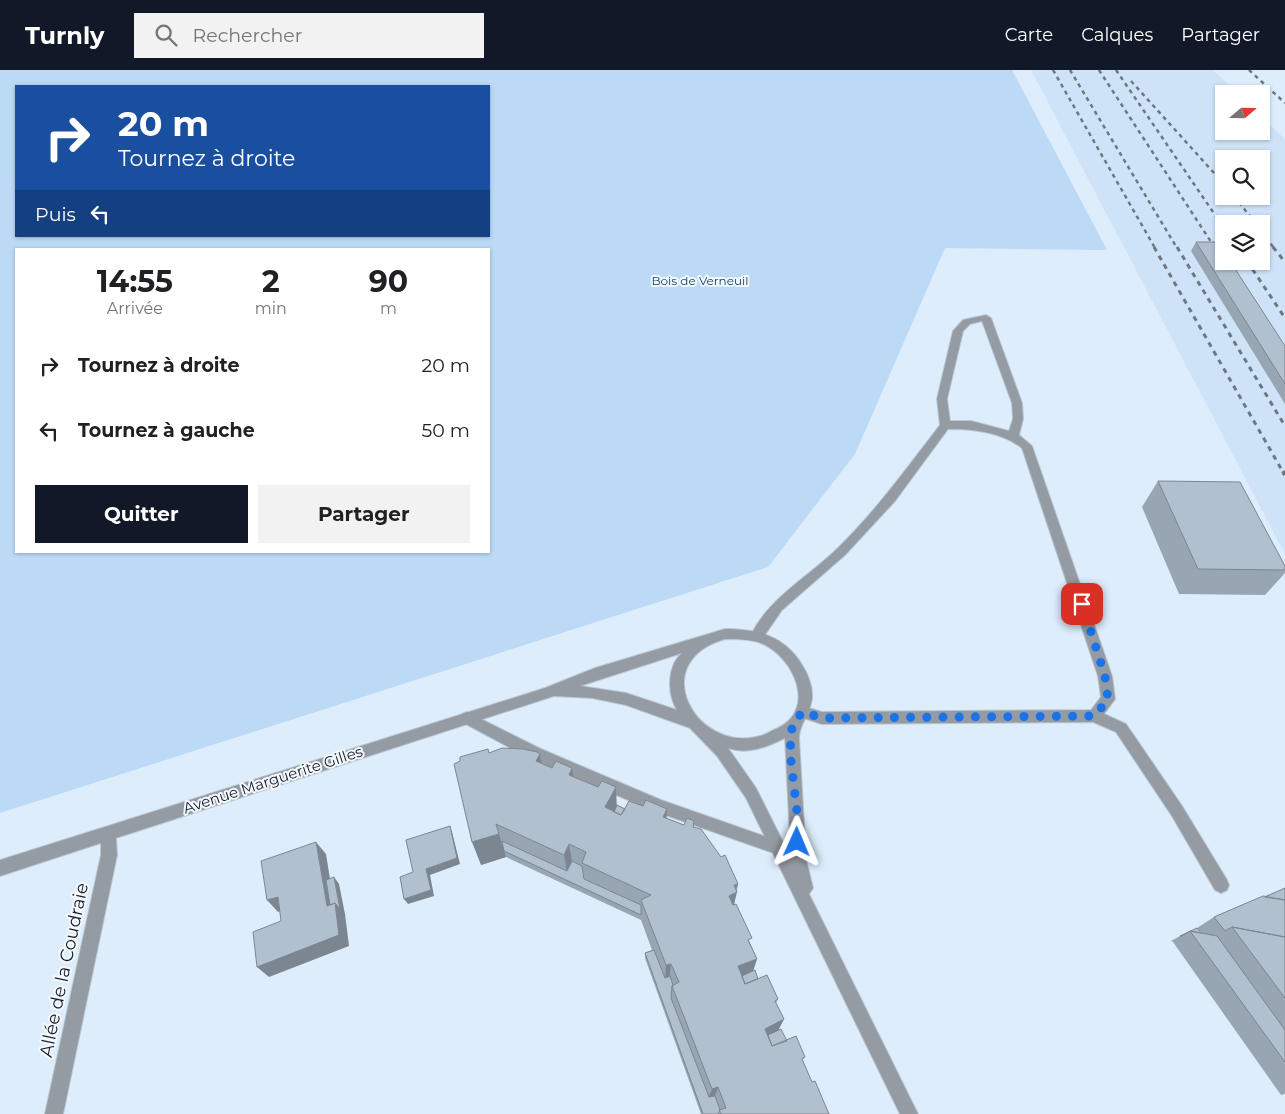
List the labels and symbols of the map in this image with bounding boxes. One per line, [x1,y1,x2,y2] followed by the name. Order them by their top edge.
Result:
[1215,85,1270,140] north arrow
[652,273,748,288] park label: Bois de Verneuil
[1061,583,1103,625] pin
[181,741,365,818] street label: Avenue Marguerite Gilles
[770,815,822,867] position arrow
[35,881,93,1059] street label: Allée de la Coudraie

